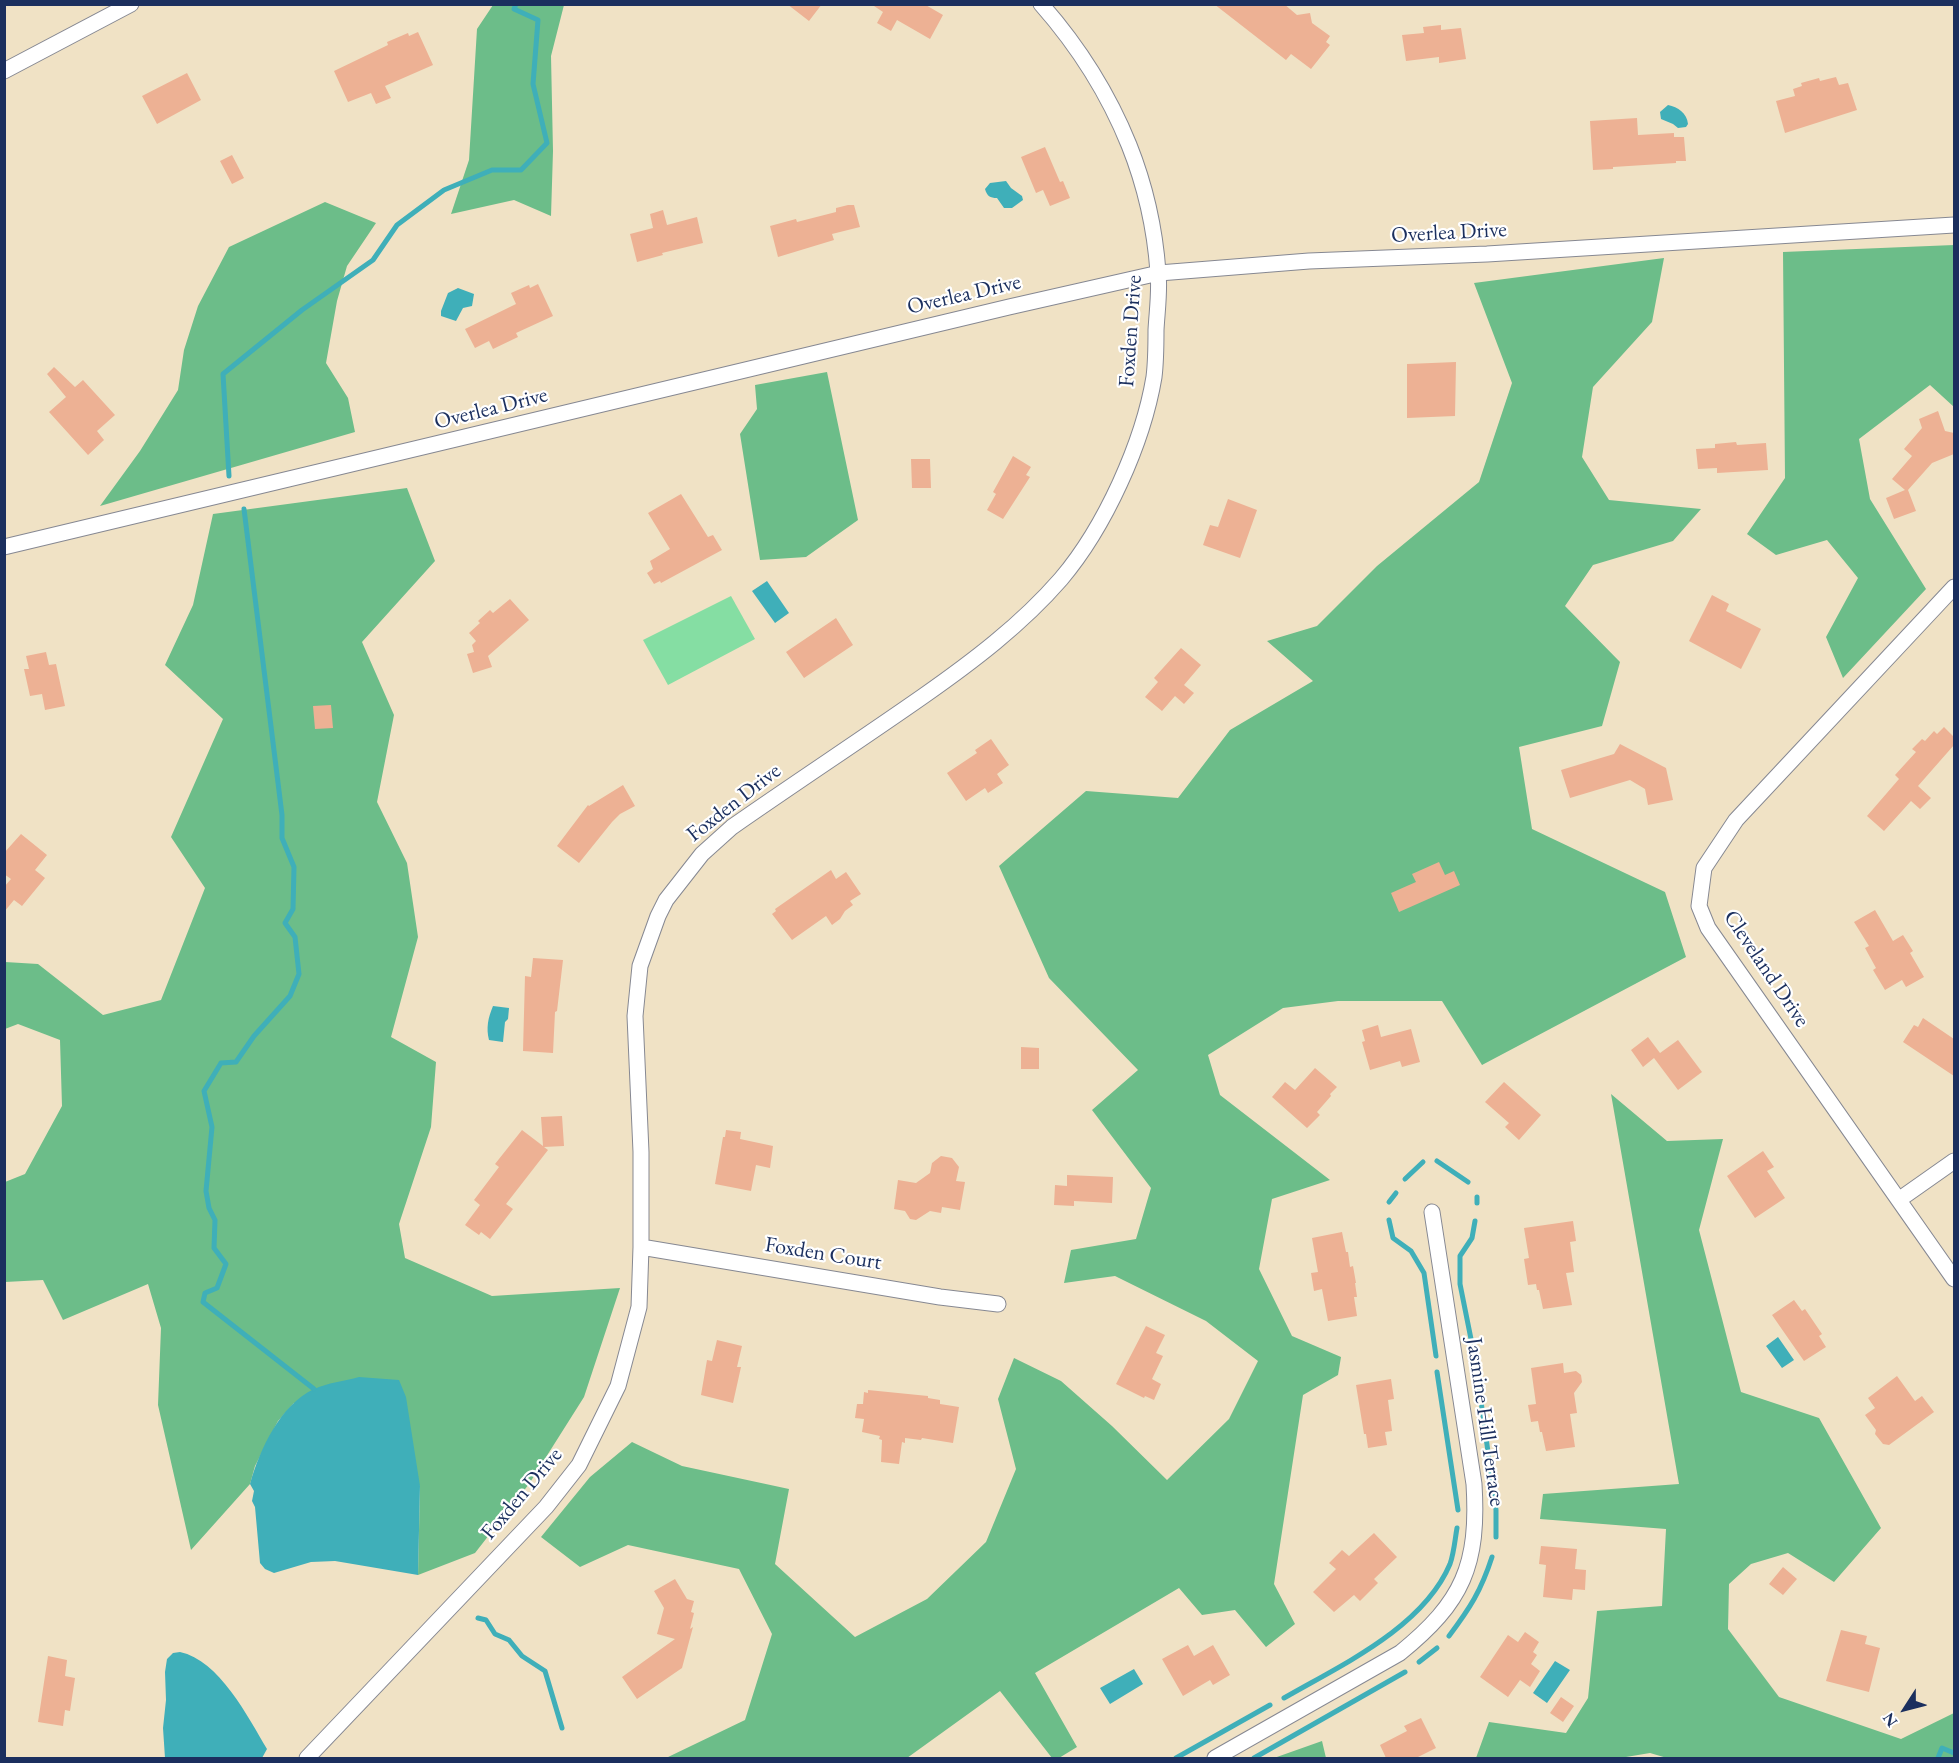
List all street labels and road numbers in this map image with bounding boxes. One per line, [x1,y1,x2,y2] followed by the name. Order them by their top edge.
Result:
[1390,217,1508,249] street label: Overlea Drive
[905,269,1023,321] street label: Overlea Drive
[1114,274,1148,388] street label: Foxden Drive
[432,382,550,436] street label: Overlea Drive
[682,758,786,848] street label: Foxden Drive
[1717,906,1815,1032] street label: Cleveland Drive
[763,1232,883,1276] street label: Foxden Court
[1460,1336,1510,1508] street label: Jasmine Hill Terrace
[476,1442,568,1546] street label: Foxden Drive

